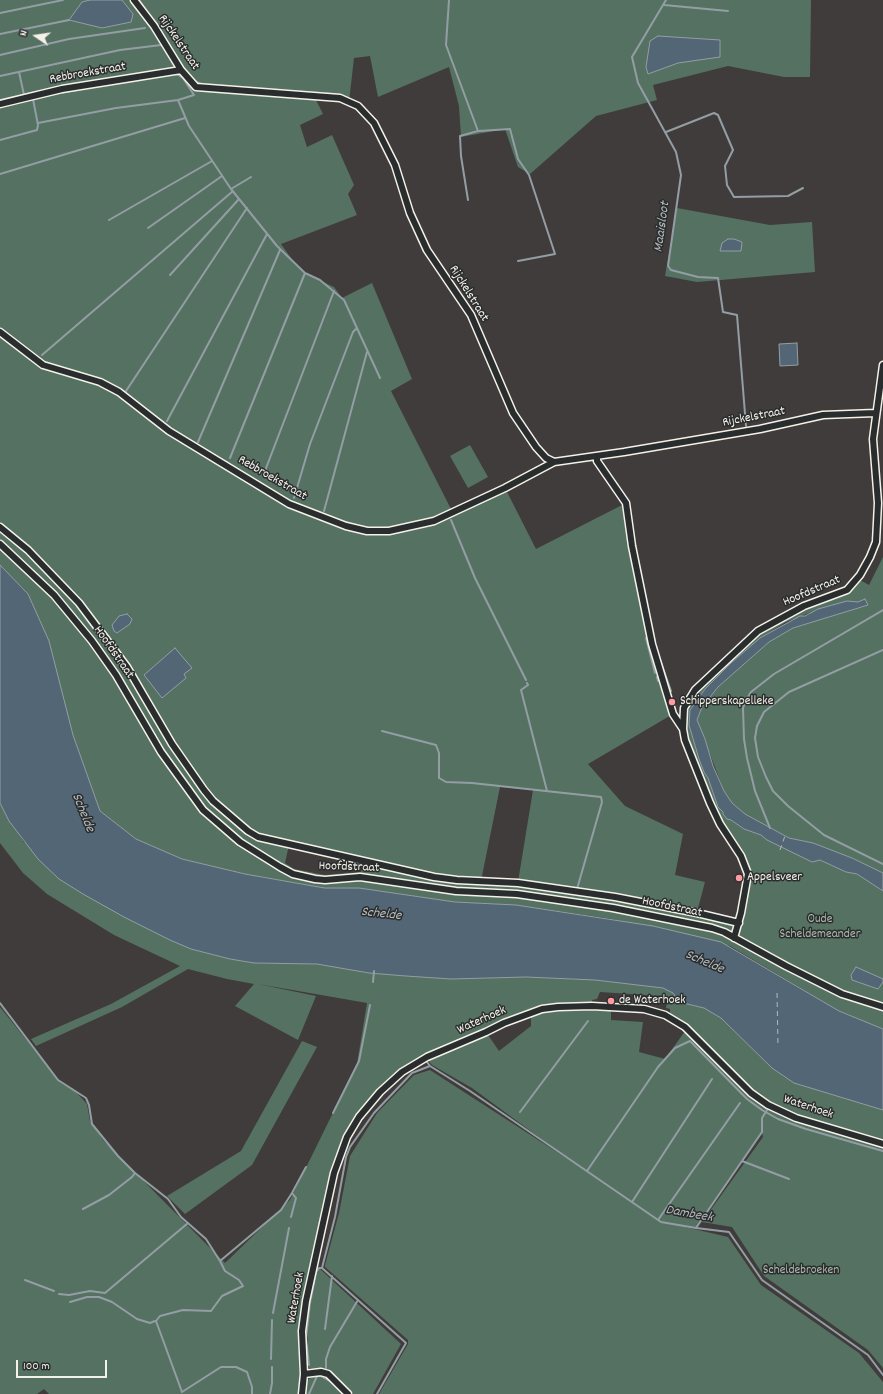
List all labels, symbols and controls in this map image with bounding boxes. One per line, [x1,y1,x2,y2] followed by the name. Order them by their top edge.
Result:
[154,12,202,74] street label: Rijckelstraat
[16,16,56,56] north arrow
[16,29,33,38] text: N
[49,60,127,88] street label: Rebbroekstraat
[651,201,675,253] water label: Maaisloot
[445,263,491,325] street label: Rijckelstraat
[721,404,787,432] street label: Rijckelstraat
[235,453,309,505] street label: Rebbroekstraat
[781,573,843,611] street label: Hoofdstraat
[89,624,137,682] street label: Hoofdstraat
[680,694,773,710] place label: Schipperskapelleke
[667,697,677,707] marker: Schipperskapelleke
[67,791,97,835] water label: Schelde
[318,859,380,877] street label: Hoofdstraat
[747,870,802,886] place label: Appelsveer
[734,873,744,883] marker: Appelsveer
[641,894,703,922] street label: Hoofdstraat
[360,905,402,925] water label: Schelde
[780,912,860,943] park label: Oude Scheldemeander
[682,947,726,979] water label: Schelde
[619,993,685,1009] place label: de Waterhoek
[606,996,616,1006] marker: de Waterhoek
[455,1003,509,1039] street label: Waterhoek
[781,1092,835,1124] street label: Waterhoek
[664,1203,714,1227] water label: Dambeek
[763,1263,839,1279] park label: Scheldebroeken
[285,1271,309,1325] street label: Waterhoek
[18,1352,109,1378] scale bar
[23,1358,50,1375] text: 100 m

